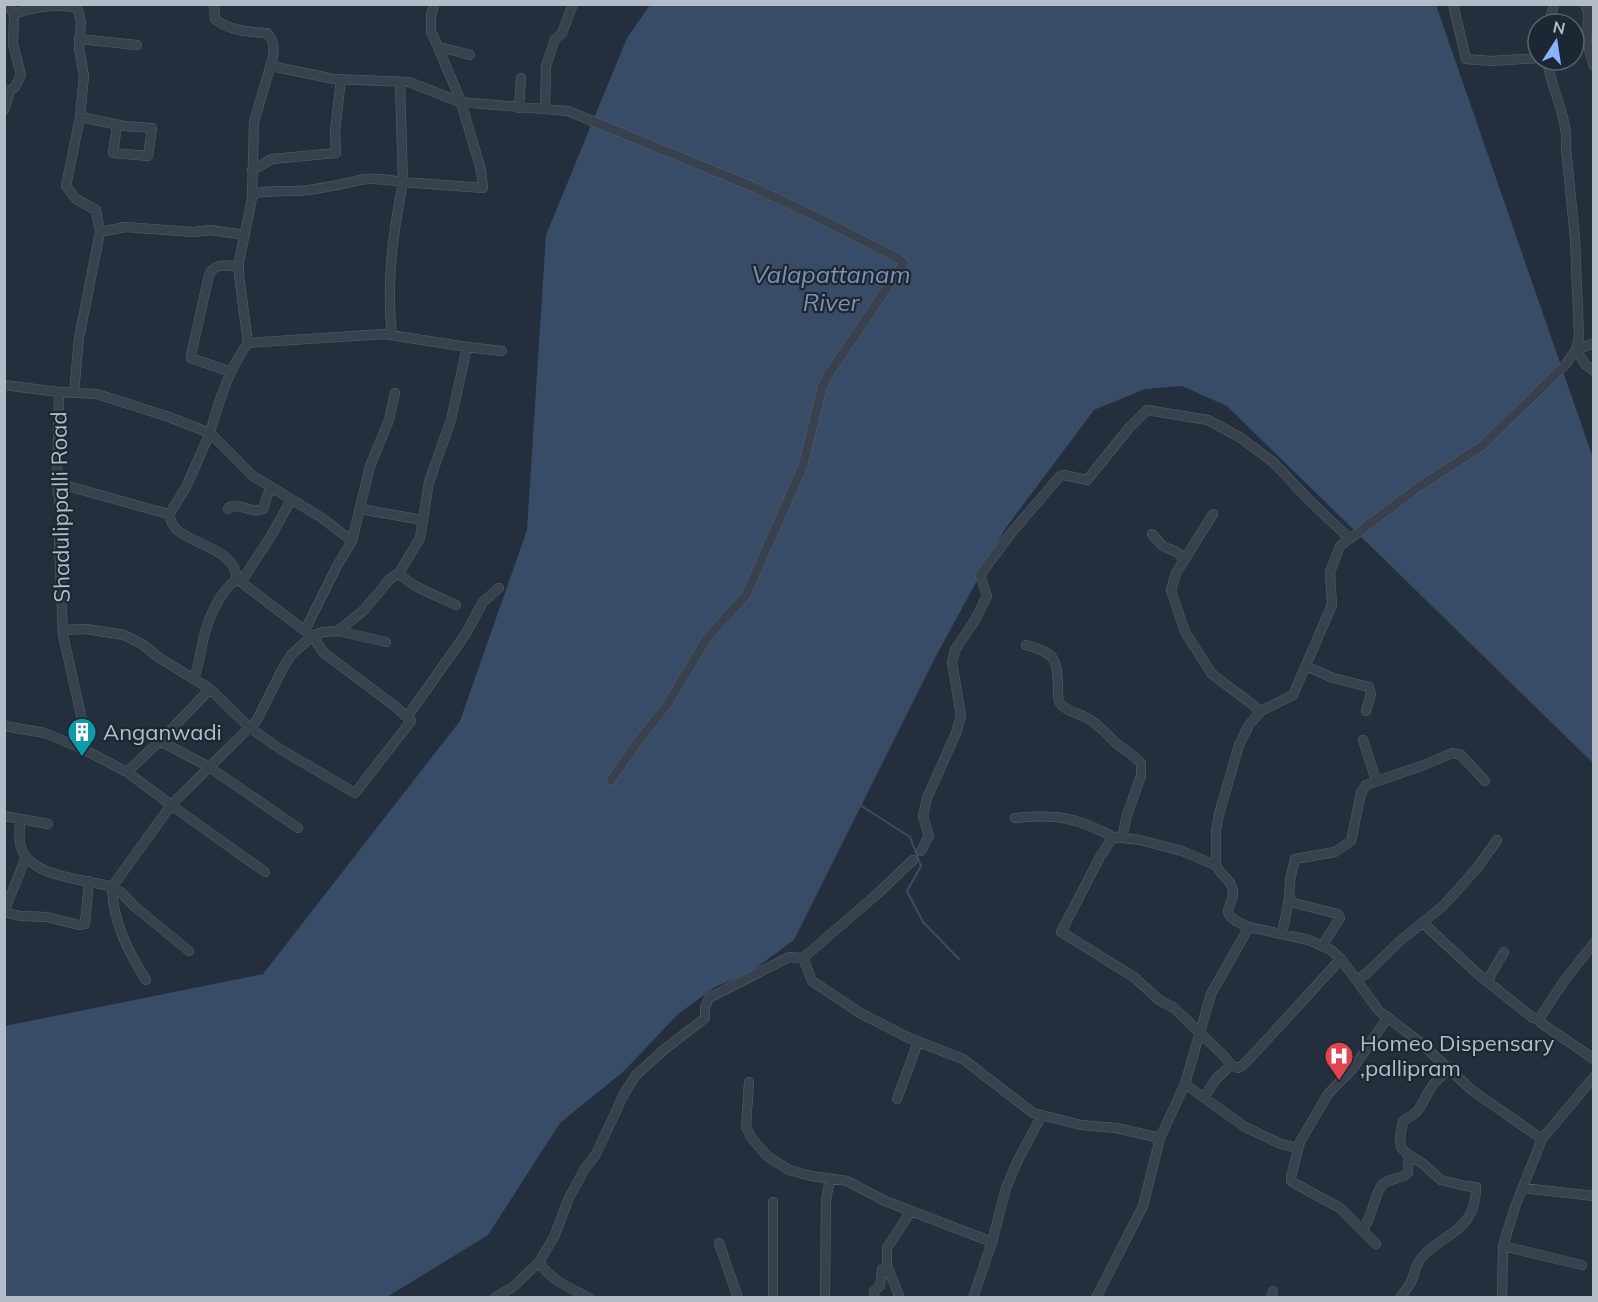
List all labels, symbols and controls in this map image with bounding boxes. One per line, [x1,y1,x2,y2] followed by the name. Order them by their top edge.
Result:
[1526,12,1586,72] north arrow
[1551,16,1567,38] text: N
[751,259,911,317] water label: Valapattanam River
[44,411,76,603] street label: Shadulippalli Road
[66,716,98,758] building icon: Anganwadi
[103,718,222,746] place label: Anganwadi
[1360,1029,1554,1082] place label: Homeo Dispensary ,pallipram
[1323,1040,1355,1082] hospital icon: Homeo Dispensary ,pallipram

